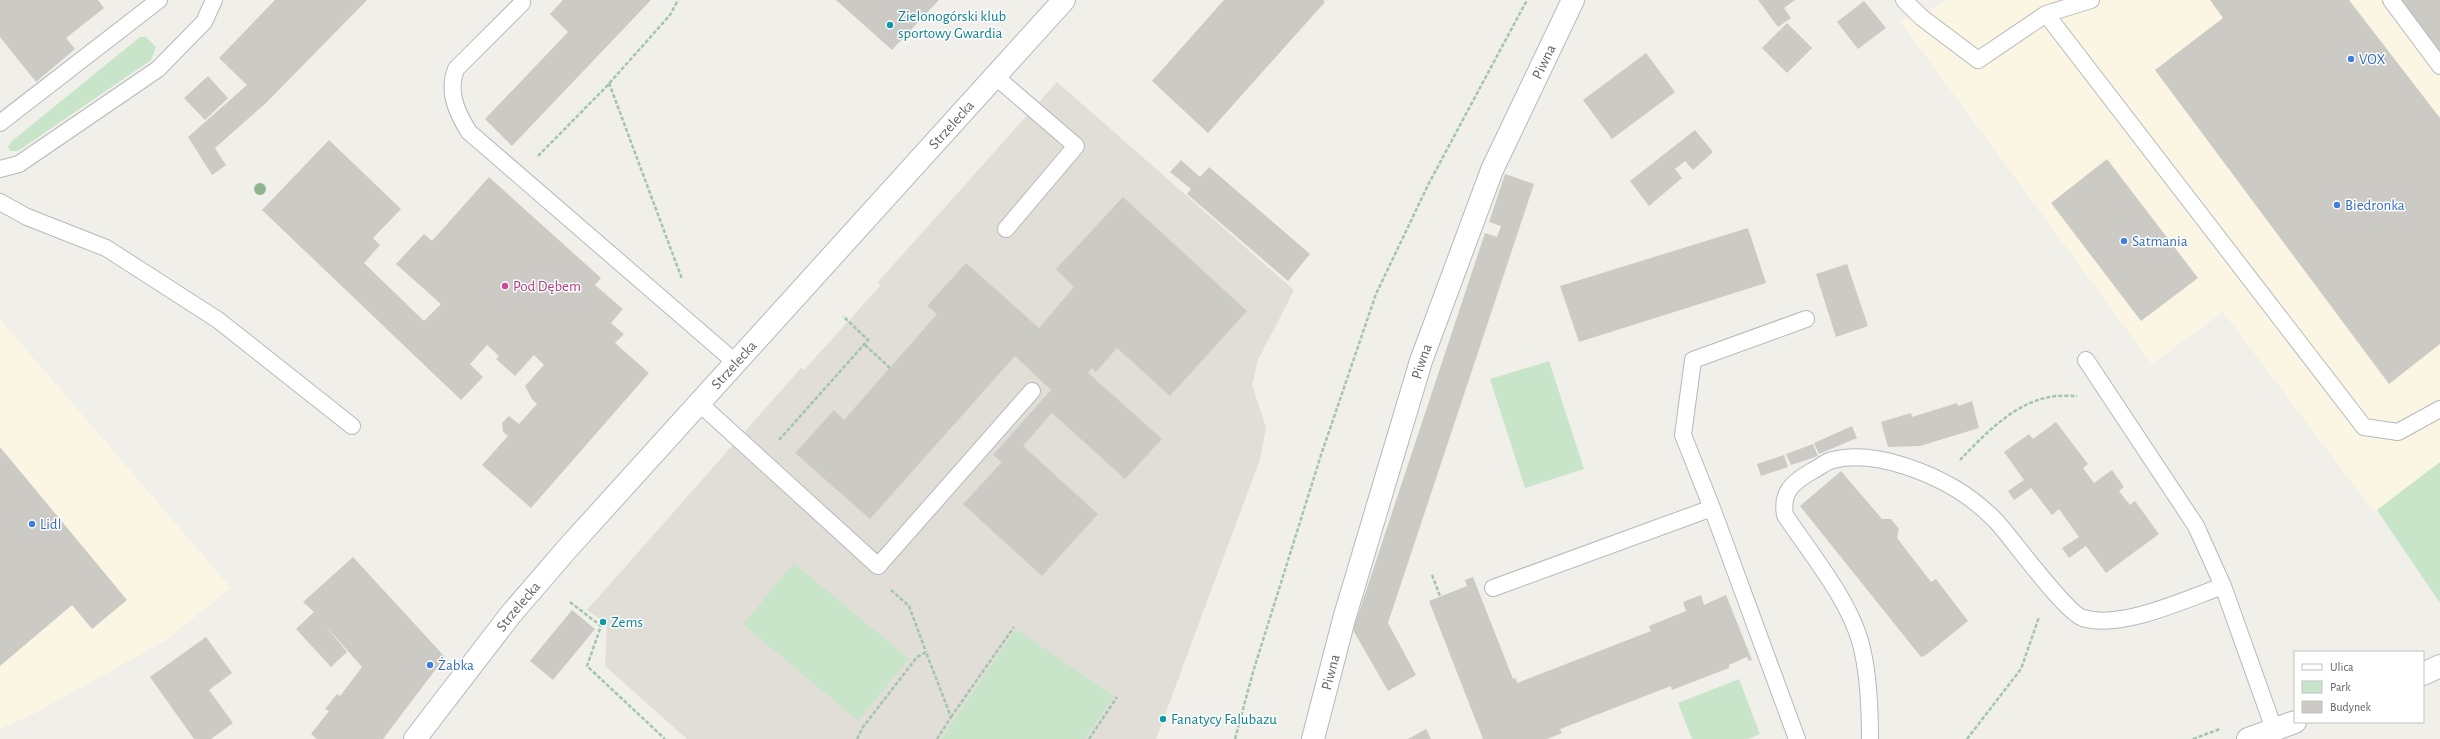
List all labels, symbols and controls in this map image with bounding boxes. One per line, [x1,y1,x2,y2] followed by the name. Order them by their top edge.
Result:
[898,9,1007,41] place label: Zielonogórski klub sportowy Gwardia
[885,20,895,30] marker: Zielonogórski klub sportowy Gwardia
[1529,42,1558,81] street label: Piwna
[2359,52,2385,67] place label: VOX
[2346,54,2356,64] marker: VOX
[926,97,977,152] street label: Strzelecka
[2345,198,2405,213] place label: Biedronka
[2332,200,2342,210] marker: Biedronka
[2132,234,2188,249] place label: Satmania
[2119,236,2129,246] marker: Satmania
[513,279,581,294] place label: Pod Dębem
[500,281,510,291] marker: Pod Dębem
[708,338,759,392] street label: Strzelecka
[1409,342,1434,381] street label: Piwna
[40,517,61,532] place label: Lidl
[27,519,37,529] marker: Lidl
[493,579,543,634] street label: Strzelecka
[611,615,643,630] place label: Zems
[598,617,608,627] marker: Zems
[2294,651,2424,723] legend
[1318,653,1342,692] street label: Piwna
[438,656,474,673] place label: Żabka
[425,660,435,670] marker: Żabka
[2330,661,2354,673] text: Ulica
[2330,681,2351,693] text: Park
[2330,701,2372,714] text: Budynek
[1171,712,1277,727] place label: Fanatycy Falubazu
[1158,714,1168,724] marker: Fanatycy Falubazu

